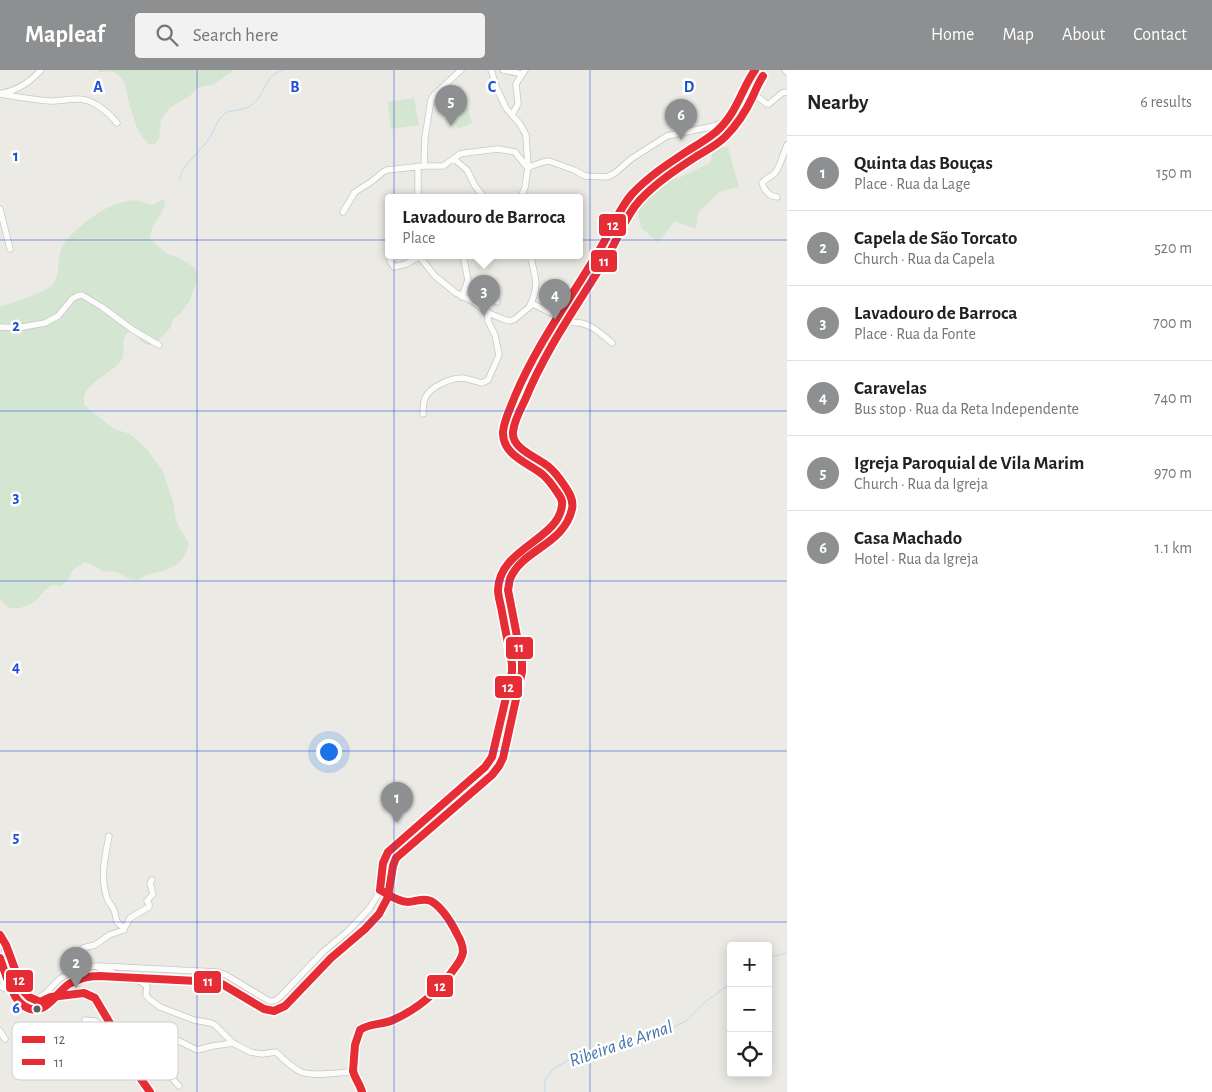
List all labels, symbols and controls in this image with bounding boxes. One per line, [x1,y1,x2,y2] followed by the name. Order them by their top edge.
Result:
[135,13,485,58] search box
[153,21,181,49] icon: search
[25,23,105,47] text: Mapleaf
[193,26,279,45] text: Search here
[931,26,974,44] text: Home
[1002,26,1034,44] text: Map
[1062,26,1105,44] text: About
[1133,26,1187,44] text: Contact
[93,79,103,95] text: A
[290,79,300,95] text: B
[488,79,497,95] text: C
[684,79,695,95] text: D
[435,85,467,126] pin: 5
[807,92,868,113] text: Nearby
[1140,94,1192,110] text: 6 results
[665,99,697,140] pin: 6
[13,148,19,164] text: 1
[854,154,993,173] text: Quinta das Bouças
[820,165,826,181] text: 1
[1156,165,1192,181] text: 150 m
[854,176,970,192] text: Place · Rua da Lage
[385,194,583,259] popup
[402,208,566,227] text: Lavadouro de Barroca
[598,213,627,237] line badge: 12
[607,219,619,233] text: 12
[854,229,1017,248] text: Capela de São Torcato
[402,230,436,246] text: Place
[819,240,827,256] text: 2
[1154,240,1192,256] text: 520 m
[590,249,618,273] line badge: 11
[854,251,995,267] text: Church · Rua da Capela
[599,255,609,269] text: 11
[468,275,500,316] pin: 3
[539,279,571,320] pin: 4
[854,304,1017,323] text: Lavadouro de Barroca
[820,315,826,331] text: 3
[1153,315,1192,331] text: 700 m
[12,318,20,334] text: 2
[854,326,976,342] text: Place · Rua da Fonte
[854,379,927,398] text: Caravelas
[819,390,827,406] text: 4
[1154,390,1192,406] text: 740 m
[854,401,1079,417] text: Bus stop · Rua da Reta Independente
[854,454,1084,473] text: Igreja Paroquial de Vila Marim
[820,465,826,481] text: 5
[1154,465,1192,481] text: 970 m
[854,476,988,492] text: Church · Rua da Igreja
[13,489,20,505] text: 3
[854,529,962,548] text: Casa Machado
[819,540,827,556] text: 6
[1155,540,1192,556] text: 1.1 km
[854,551,979,567] text: Hotel · Rua da Igreja
[505,636,534,660] line badge: 11
[514,641,524,655] text: 11
[12,659,20,675] text: 4
[494,675,523,699] line badge: 12
[502,681,514,695] text: 12
[316,739,342,765] your location
[381,782,413,823] pin: 1
[13,829,20,845] text: 5
[727,942,772,1077] map controls
[727,942,772,987] button: +
[60,947,92,988] pin: 2
[5,969,34,993] line badge: 12
[193,970,222,994] line badge: 11
[13,974,25,988] text: 12
[426,974,454,998] line badge: 12
[203,975,213,989] text: 11
[434,980,446,994] text: 12
[727,987,772,1032] button: −
[12,1000,20,1016] text: 6
[32,1004,42,1014] unlabelled marker
[567,1017,675,1071] water label: Ribeira de Arnal
[12,1022,178,1080] legend
[727,1032,772,1077] button: locate
[54,1033,65,1047] text: 12
[54,1056,64,1070] text: 11

